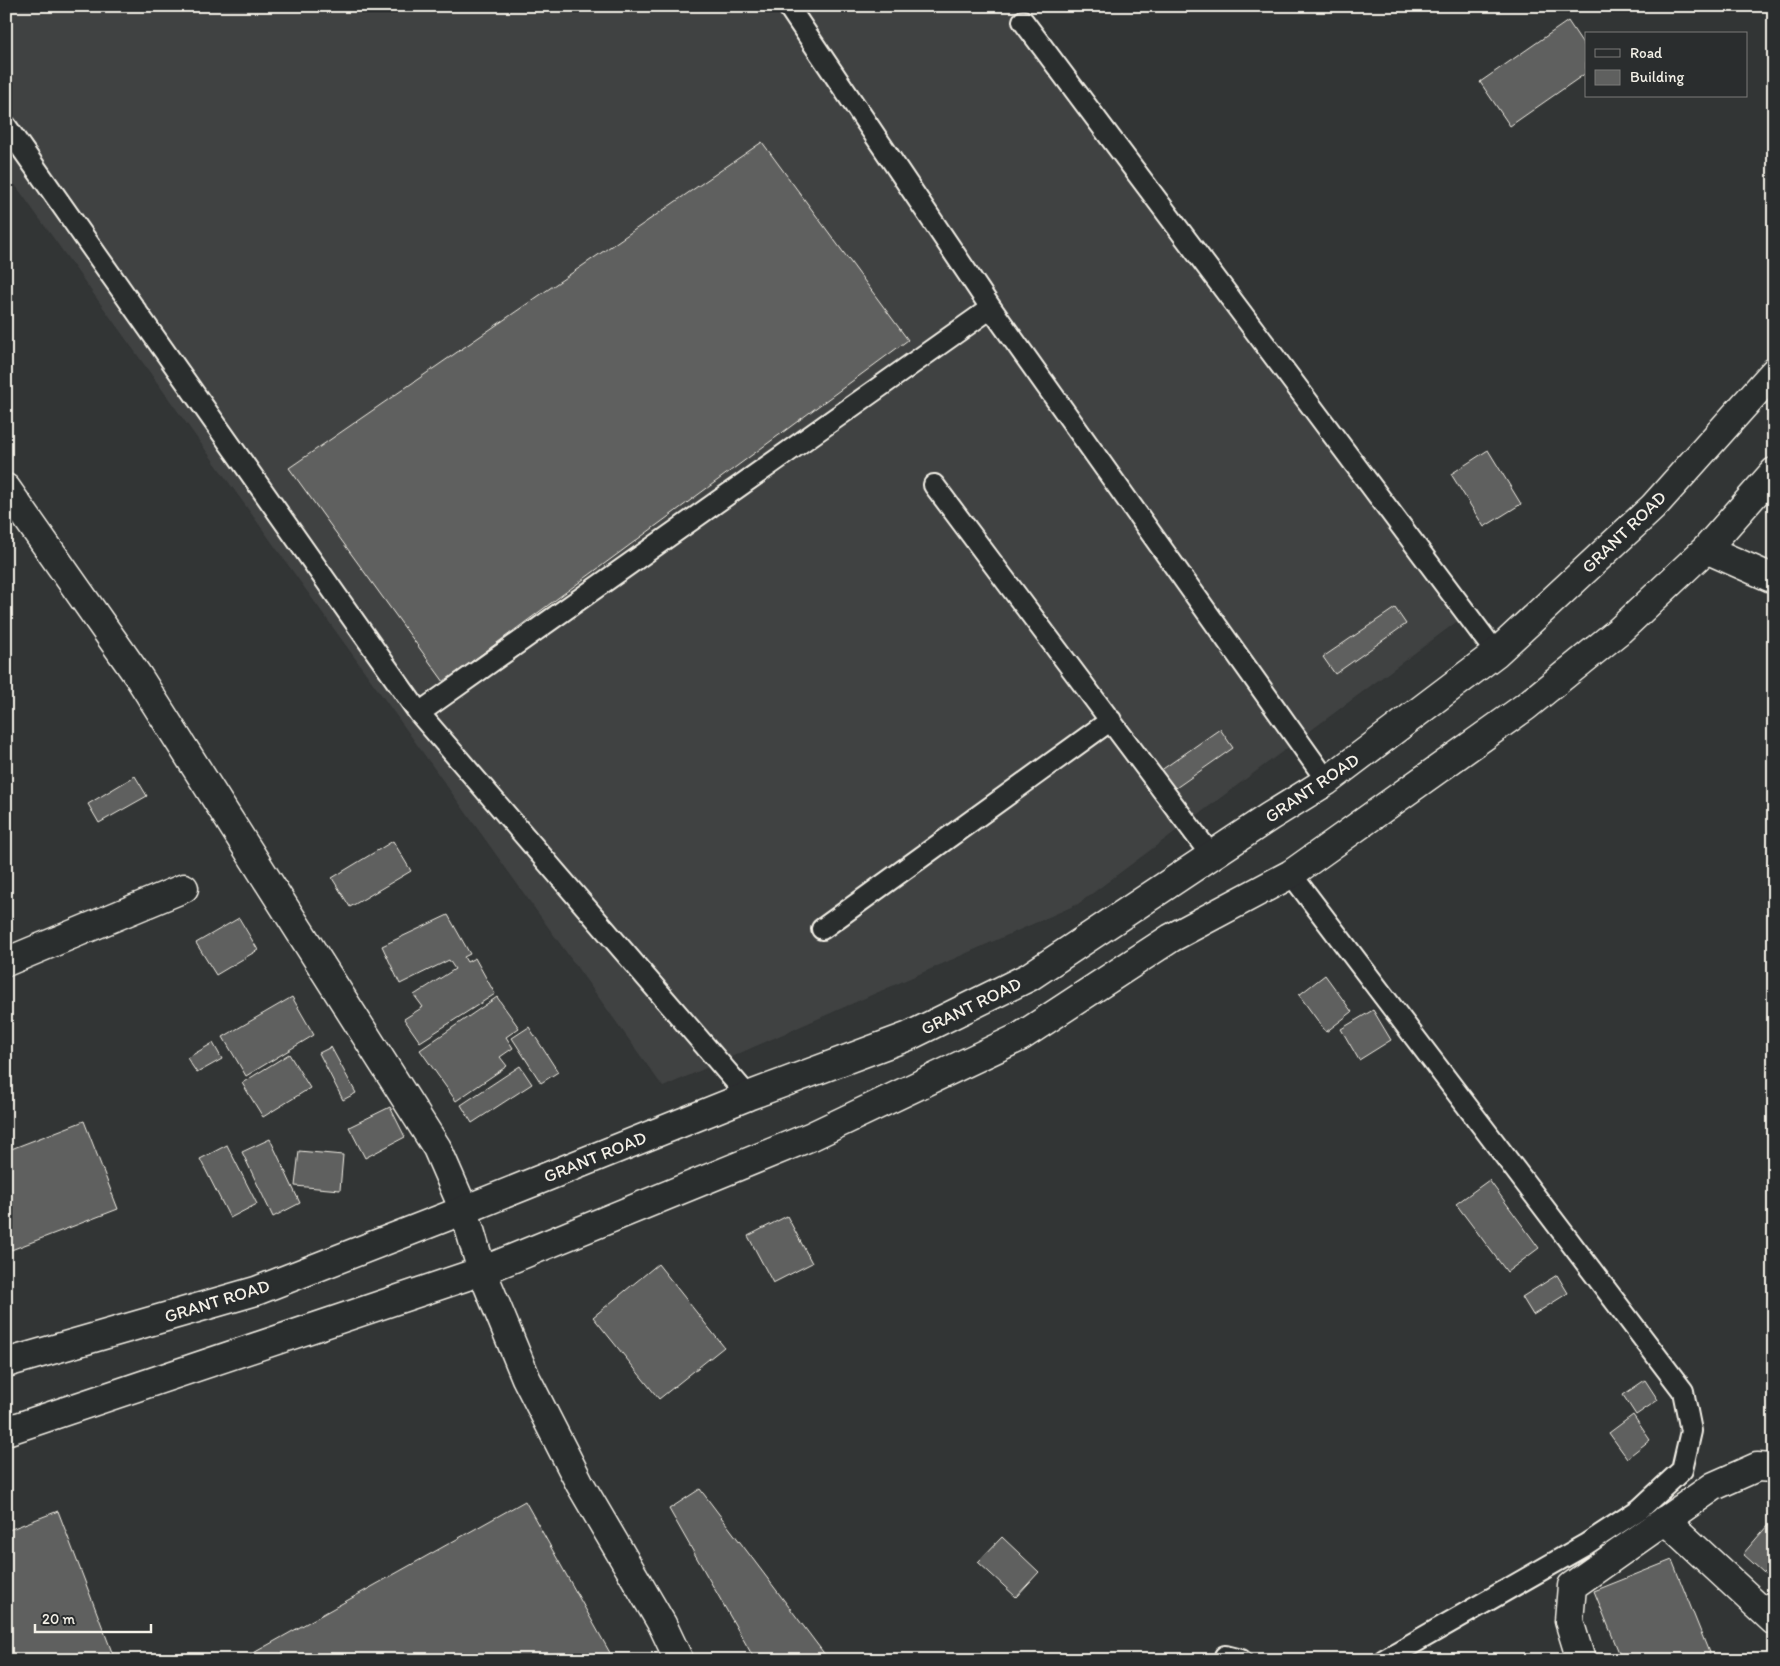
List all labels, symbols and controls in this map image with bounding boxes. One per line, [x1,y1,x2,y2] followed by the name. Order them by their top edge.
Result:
[1585,32,1748,98] legend
[1630,44,1663,62] text: Road
[1630,68,1684,86] text: Building
[1577,486,1671,578] street label: GRANT ROAD
[1261,748,1363,828] street label: GRANT ROAD
[917,972,1025,1040] street label: GRANT ROAD
[540,1126,650,1188] street label: GRANT ROAD
[162,1275,272,1327] street label: GRANT ROAD
[35,1601,151,1633] scale bar
[42,1610,76,1628] text: 20 m

